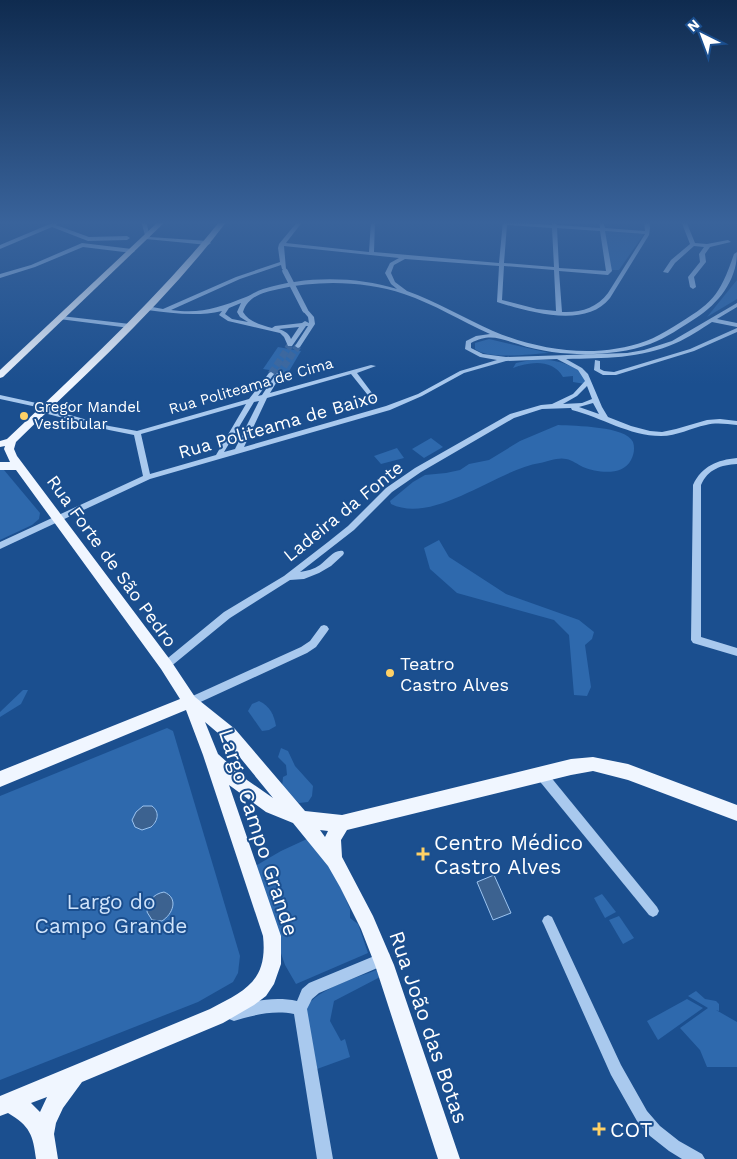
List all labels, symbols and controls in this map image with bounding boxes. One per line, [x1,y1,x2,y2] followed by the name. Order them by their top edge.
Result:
[677,10,727,60] north arrow
[684,16,703,35] text: N
[167,354,336,418] street label: Rua Politeama de Cima
[176,385,380,463] street label: Rua Politeama de Baixo
[34,398,141,433] place label: Gregor Mandel Vestibular
[18,410,30,422] marker: Gregor Mandel Vestibular
[279,456,407,566] street label: Ladeira da Fonte
[43,471,181,651] street label: Rua Forte de São Pedro
[400,653,509,695] place label: Teatro Castro Alves
[384,667,396,679] marker: Teatro Castro Alves
[214,725,304,939] street label: Largo Campo Grande
[434,830,583,879] place label: Centro Médico Castro Alves
[416,847,430,861] marker: Centro Médico Castro Alves
[35,889,187,938] park label: Largo do Campo Grande
[384,927,474,1127] street label: Rua João das Botas
[610,1117,653,1142] place label: COT
[592,1122,606,1136] marker: COT

